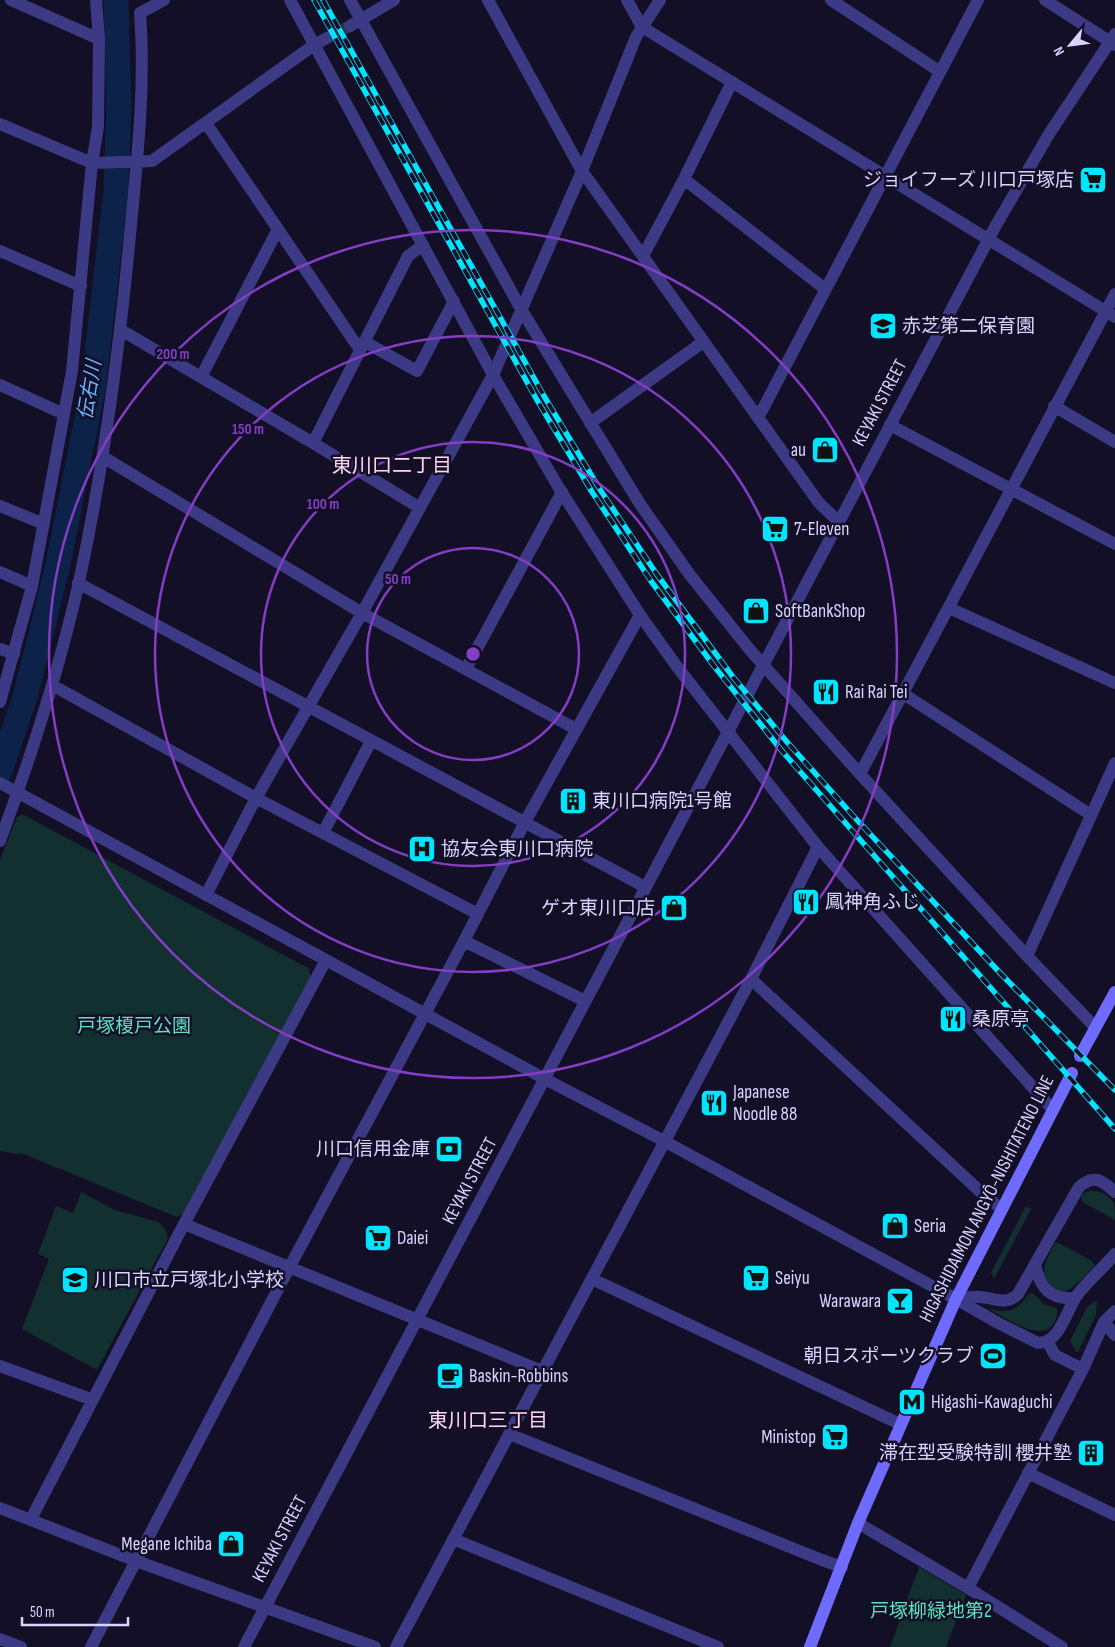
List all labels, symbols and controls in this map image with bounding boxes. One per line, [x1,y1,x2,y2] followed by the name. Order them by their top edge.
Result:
[1045,20,1095,70] north arrow
[1050,44,1068,58] text: N
[1078,165,1108,195] supermarket icon: ジョイフーズ 川口戸塚店
[863,169,1074,192] place label: ジョイフーズ 川口戸塚店
[868,311,898,341] school or university icon: 赤芝第二保育園
[902,315,1035,338] place label: 赤芝第二保育園
[156,345,190,364] text: 200 m
[848,355,913,450] street label: KEYAKI STREET
[73,357,107,422] water label: 伝右川
[232,420,264,439] text: 150 m
[810,435,840,465] shop icon: au
[791,439,806,462] place label: au
[332,454,452,478] district label: 東川口二丁目
[307,495,339,514] text: 100 m
[760,514,790,544] supermarket icon: 7-Eleven
[794,518,849,541] place label: 7-Eleven
[385,570,411,589] text: 50 m
[741,596,771,626] shop icon: SoftBankShop
[775,600,865,623] place label: SoftBankShop
[464,645,482,663] centre of rings
[811,677,841,707] restaurant icon: Rai Rai Tei
[845,681,907,704] place label: Rai Rai Tei
[558,786,588,816] building icon: 東川口病院1号館
[592,790,732,813] place label: 東川口病院1号館
[407,834,437,864] hospital icon: 協友会東川口病院
[441,838,593,861] place label: 協友会東川口病院
[791,887,821,917] restaurant icon: 鳳神角ふじ
[825,891,920,914] place label: 鳳神角ふじ
[659,893,689,923] shop icon: ゲオ東川口店
[541,897,655,920] place label: ゲオ東川口店
[938,1004,968,1034] restaurant icon: 桑原亭
[972,1008,1029,1031] place label: 桑原亭
[77,1015,191,1038] park label: 戸塚榎戸公園
[915,1072,1059,1326] street label: HIGASHIDAIMON ANGYŌ-NISHITATENO LINE
[732,1081,797,1126] place label: Japanese Noodle 88
[699,1088,729,1118] restaurant icon: Japanese Noodle 88
[438,1133,503,1228] street label: KEYAKI STREET
[434,1134,464,1164] bank icon: 川口信用金庫
[316,1138,430,1161] place label: 川口信用金庫
[880,1211,910,1241] shop icon: Seria
[914,1215,946,1238] place label: Seria
[363,1223,393,1253] supermarket icon: Daiei
[397,1227,428,1250] place label: Daiei
[741,1263,771,1293] supermarket icon: Seiyu
[60,1265,90,1295] school or university icon: 川口市立戸塚北小学校
[775,1267,810,1290] place label: Seiyu
[94,1269,284,1292] place label: 川口市立戸塚北小学校
[885,1286,915,1316] bar icon: Warawara
[819,1290,881,1313] place label: Warawara
[978,1341,1008,1371] sports icon: 朝日スポーツクラブ
[803,1345,974,1368] place label: 朝日スポーツクラブ
[435,1361,465,1391] cafe icon: Baskin-Robbins
[469,1365,568,1388] place label: Baskin-Robbins
[897,1387,927,1417] metro station icon: Higashi-Kawaguchi
[931,1391,1053,1414] place label: Higashi-Kawaguchi
[428,1409,548,1433] district label: 東川口三丁目
[820,1422,850,1452] supermarket icon: Ministop
[761,1426,816,1449] place label: Ministop
[1076,1438,1106,1468] building icon: 滞在型受験特訓 櫻井塾
[879,1442,1072,1465] place label: 滞在型受験特訓 櫻井塾
[248,1491,313,1586] street label: KEYAKI STREET
[216,1529,246,1559] shop icon: Megane Ichiba
[121,1533,212,1556] place label: Megane Ichiba
[22,1594,129,1626] scale bar
[870,1600,992,1623] park label: 戸塚柳緑地第2
[30,1603,55,1622] text: 50 m

